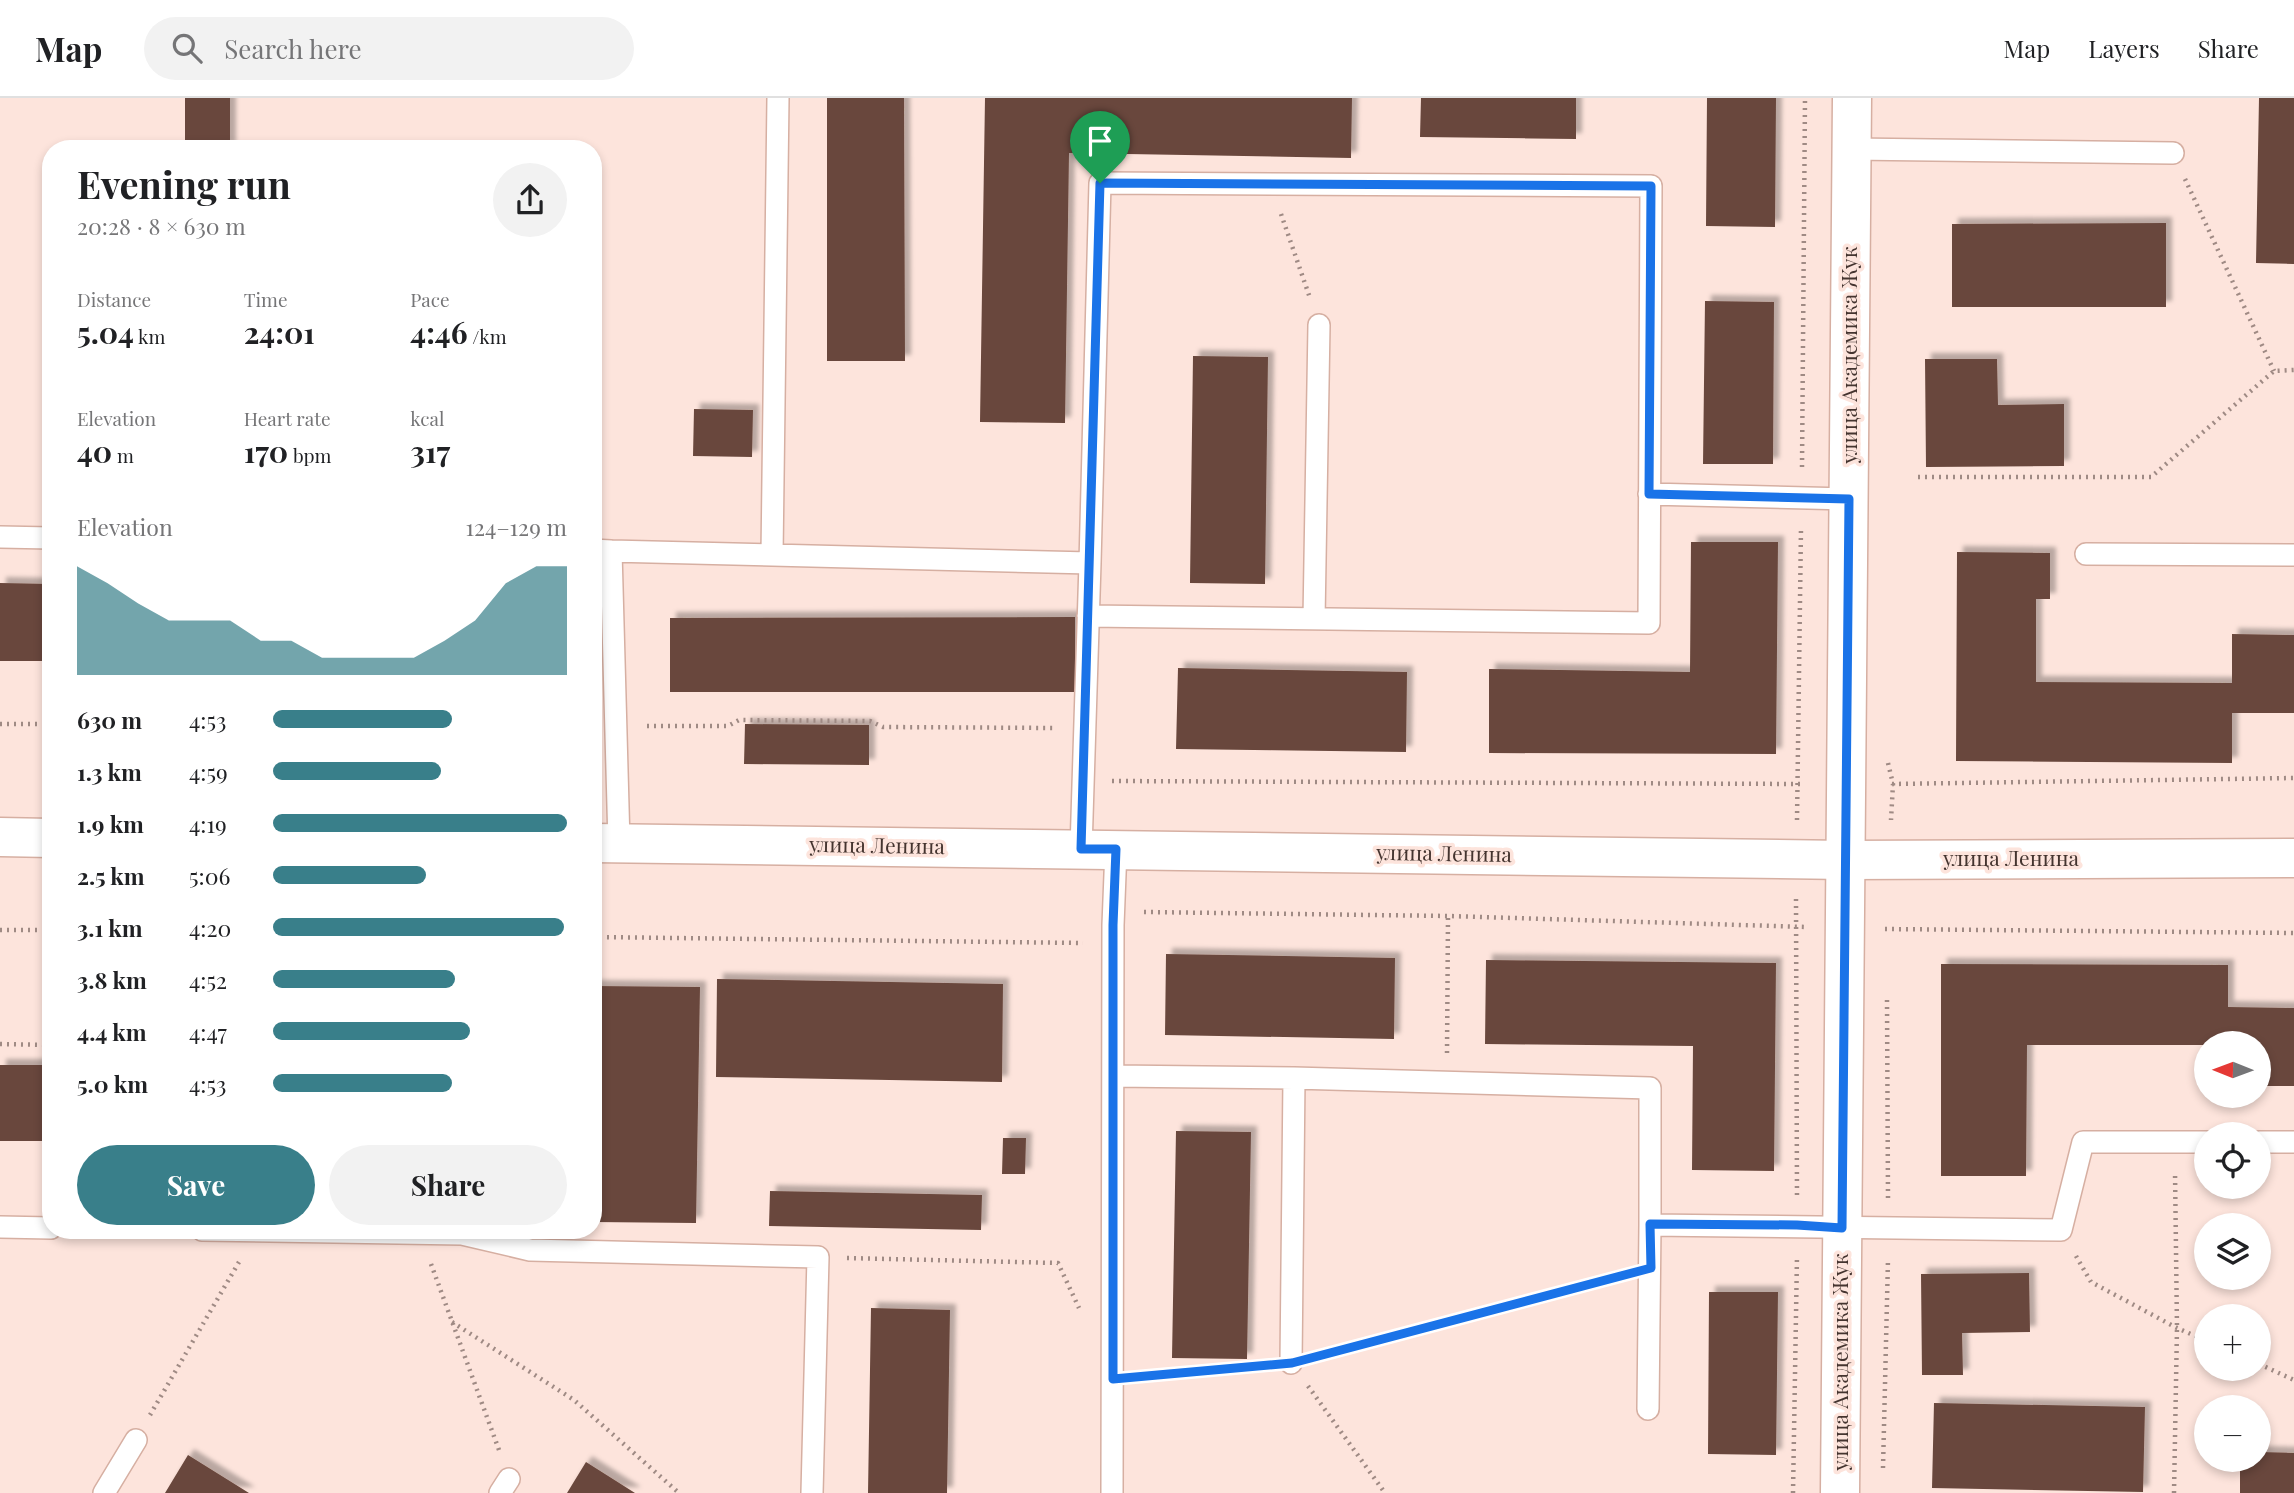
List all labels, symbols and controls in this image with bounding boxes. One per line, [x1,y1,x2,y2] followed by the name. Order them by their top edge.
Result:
[144,17,634,80] search box
[35,26,102,70] text: Map
[168,29,206,67] icon: search
[224,31,362,66] text: Search here
[2004,32,2050,64] text: Map
[2088,32,2160,64] text: Layers
[2198,32,2259,64] text: Share
[1070,111,1130,183] pin
[1081,122,1119,160] icon: arrive
[77,158,291,209] text: Evening run
[493,163,567,237] button: share
[77,210,246,241] text: 20:28 · 8 × 630 m
[1834,246,1862,465] street label: улица Академика Жук
[77,286,151,312] text: Distance
[244,286,288,312] text: Time
[410,286,450,312] text: Pace
[77,312,134,352] text: 5.04
[244,312,315,352] text: 24:01
[410,312,468,352] text: 4:46
[134,323,165,349] text: km
[468,323,507,349] text: /km
[77,405,156,431] text: Elevation
[244,405,331,431] text: Heart rate
[410,405,444,431] text: kcal
[77,431,112,471] text: 40
[244,431,288,471] text: 170
[410,431,450,471] text: 317
[112,442,134,468] text: m
[288,442,332,468] text: bpm
[77,511,173,542] text: Elevation
[466,511,567,542] text: 124–129 m
[77,704,142,735] text: 630 m
[189,704,226,735] text: 4:53
[77,756,142,787] text: 1.3 km
[189,756,228,787] text: 4:59
[77,808,144,839] text: 1.9 km
[189,808,227,839] text: 4:19
[808,829,946,859] street label: улица Ленина
[1375,837,1513,867] street label: улица Ленина
[1942,843,2079,871] street label: улица Ленина
[77,860,144,891] text: 2.5 km
[189,860,230,891] text: 5:06
[77,912,143,943] text: 3.1 km
[189,912,231,943] text: 4:20
[77,964,147,995] text: 3.8 km
[189,964,227,995] text: 4:52
[77,1016,147,1047] text: 4.4 km
[189,1016,227,1047] text: 4:47
[2194,1031,2272,1108] north arrow
[2194,1031,2271,1472] map controls
[77,1068,148,1099] text: 5.0 km
[189,1068,226,1099] text: 4:53
[2194,1122,2271,1199] button: locate
[77,1145,315,1225] button: Save
[329,1145,567,1225] button: Share
[2194,1213,2271,1290] button: layers
[1825,1253,1853,1472] street label: улица Академика Жук
[2194,1304,2271,1381] button: +
[2194,1395,2271,1472] button: −

